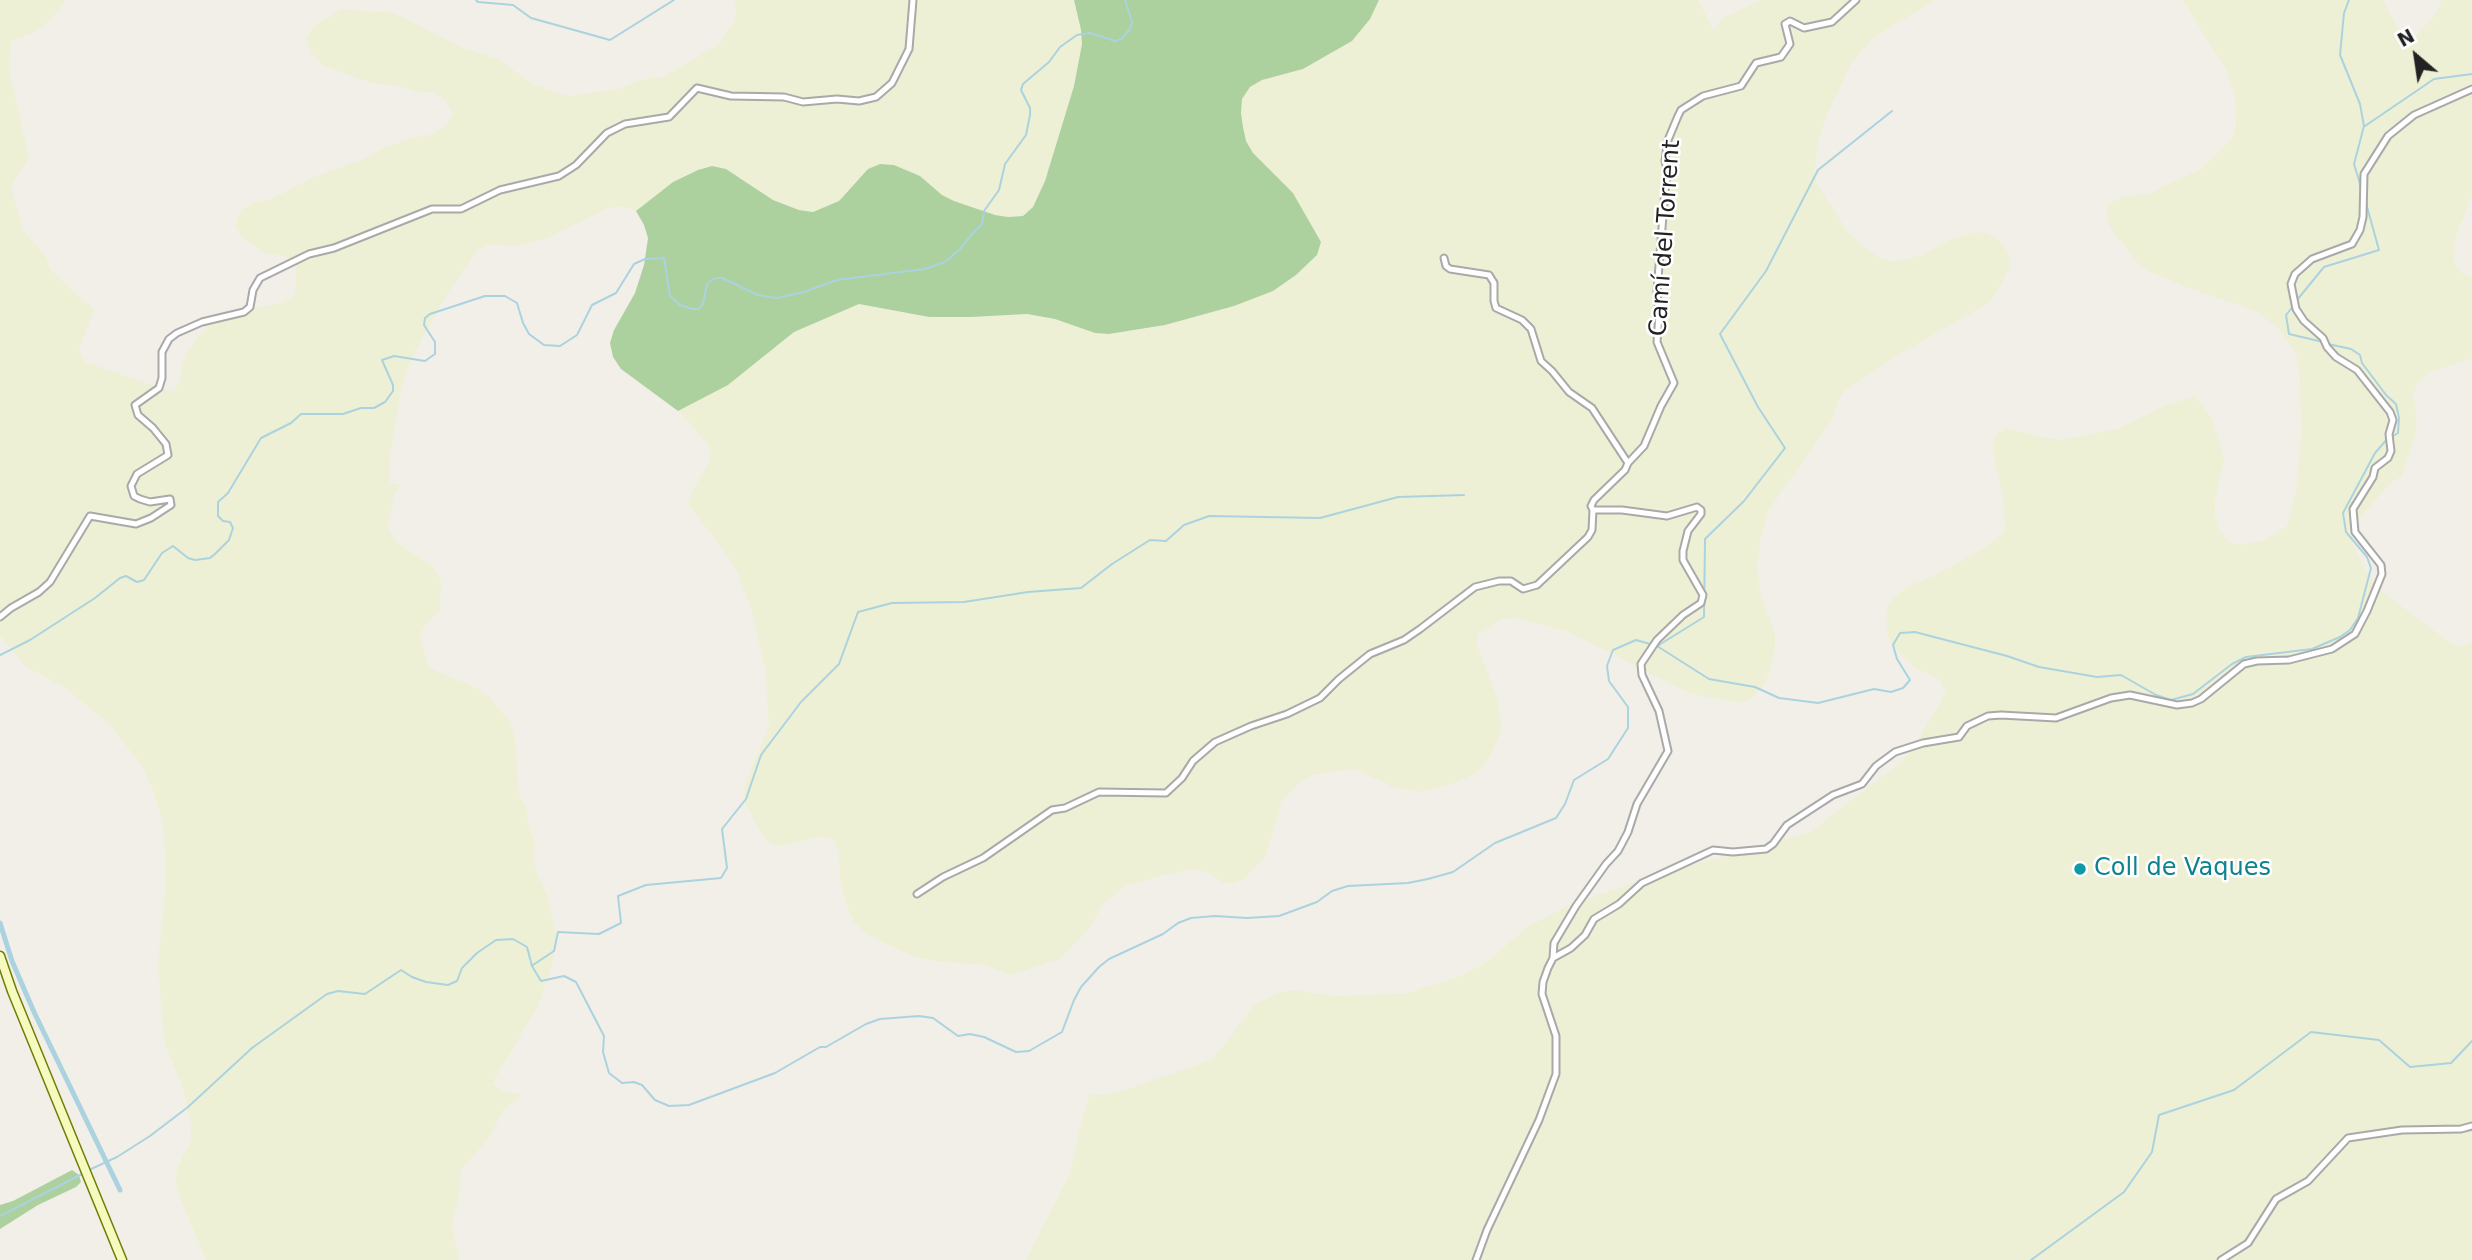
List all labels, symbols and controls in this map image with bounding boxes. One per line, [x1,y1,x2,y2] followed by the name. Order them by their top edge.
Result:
[2381,21,2451,91] north arrow
[2394,24,2418,51] text: N
[1645,139,1687,337] street label: Camí del Torrent
[2094,855,2271,883] place label: Coll de Vaques
[2072,861,2088,877] marker: Coll de Vaques

